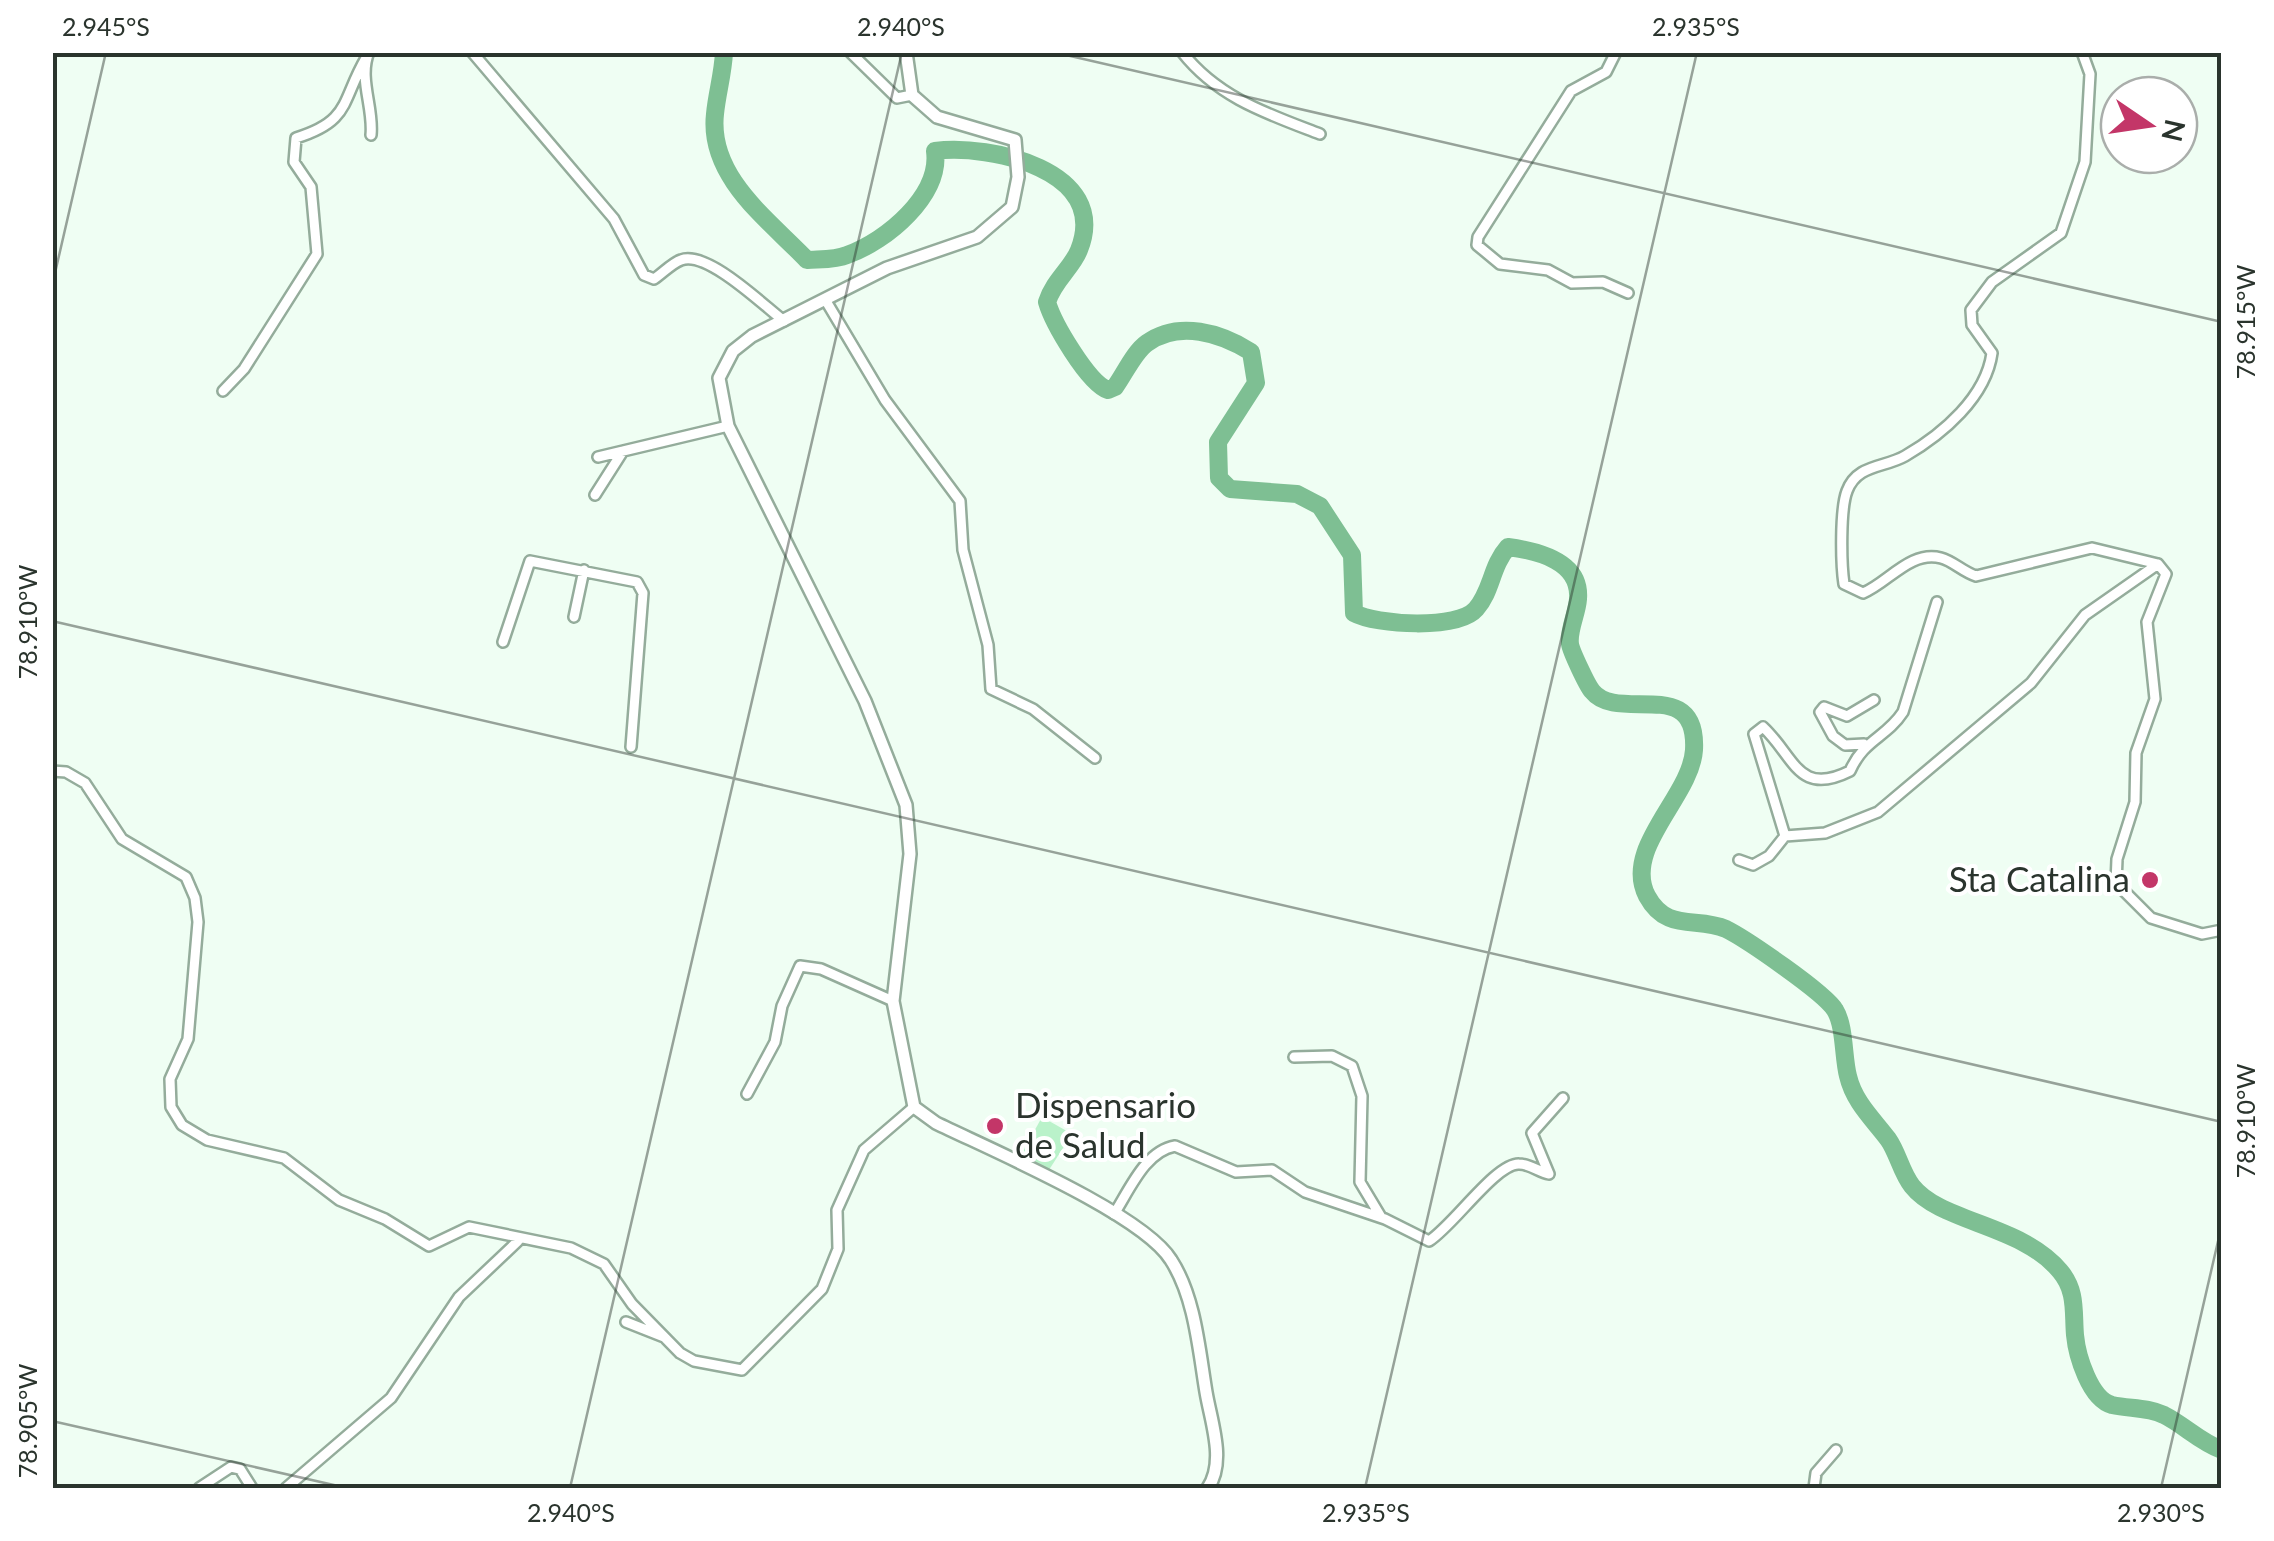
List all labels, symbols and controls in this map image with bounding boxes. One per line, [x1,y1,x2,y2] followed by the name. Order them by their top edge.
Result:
[62,11,150,41] text: 2.945°S
[857,11,945,41] text: 2.940°S
[1652,11,1740,41] text: 2.935°S
[2099,75,2199,175] north arrow
[2155,117,2193,145] text: N
[2230,265,2260,379] text: 78.915°W
[12,565,42,679] text: 78.910°W
[1949,857,2130,899] place label: Sta Catalina
[2139,869,2161,891] marker: Sta Catalina
[2230,1064,2260,1178] text: 78.910°W
[1015,1083,1196,1165] place label: Dispensario de Salud
[984,1115,1006,1137] marker: Dispensario de Salud
[12,1364,42,1478] text: 78.905°W
[527,1497,615,1527] text: 2.940°S
[1322,1497,1410,1527] text: 2.935°S
[2117,1497,2205,1527] text: 2.930°S

